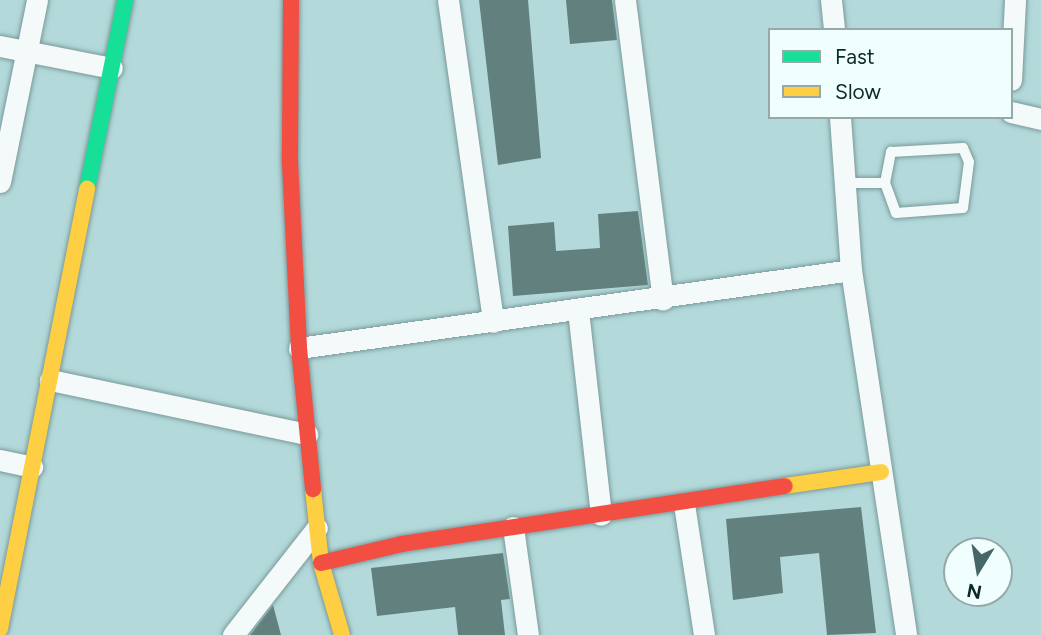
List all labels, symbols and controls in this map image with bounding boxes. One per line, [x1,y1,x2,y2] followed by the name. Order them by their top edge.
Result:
[768,28,1013,119] legend
[835,44,875,69] text: Fast
[835,79,881,104] text: Slow
[943,537,1013,607] north arrow
[965,578,984,604] text: N

